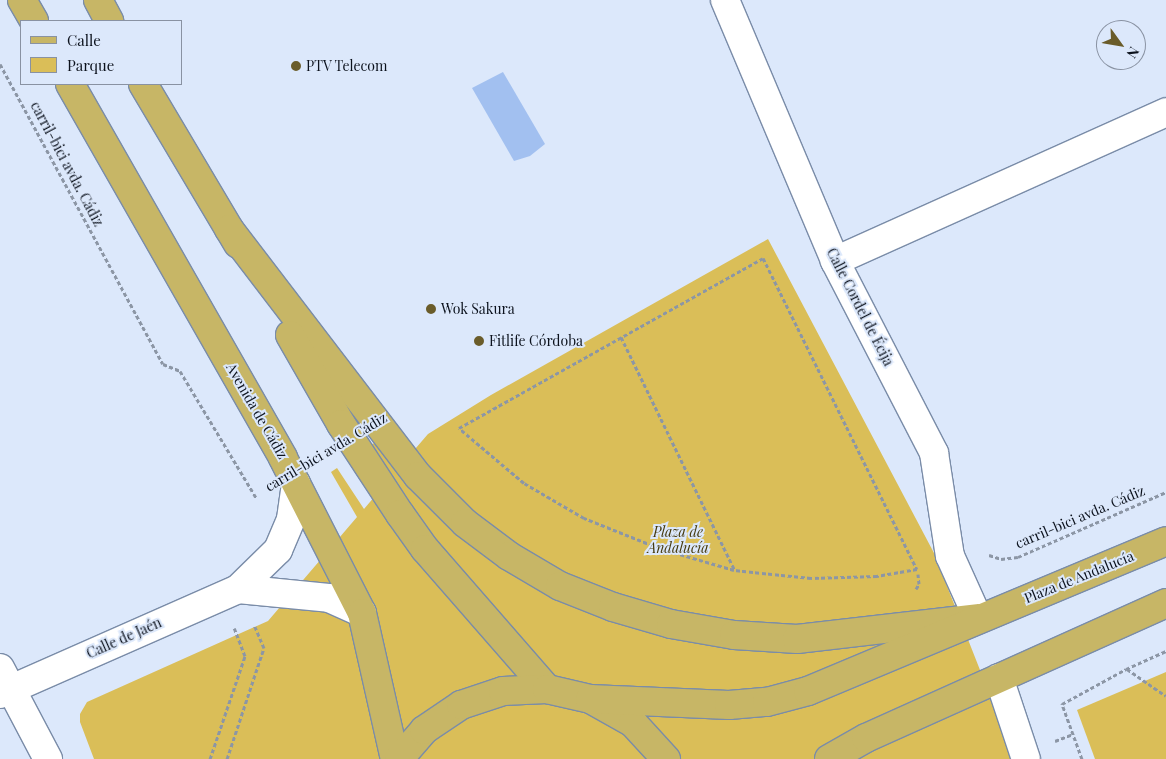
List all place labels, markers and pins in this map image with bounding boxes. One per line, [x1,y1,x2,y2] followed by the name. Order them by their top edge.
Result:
[306,58,388,74] place label: PTV Telecom
[290,60,302,72] marker: PTV Telecom
[441,301,515,317] place label: Wok Sakura
[425,303,437,315] marker: Wok Sakura
[489,333,583,349] place label: Fitlife Córdoba
[473,335,485,347] marker: Fitlife Córdoba

